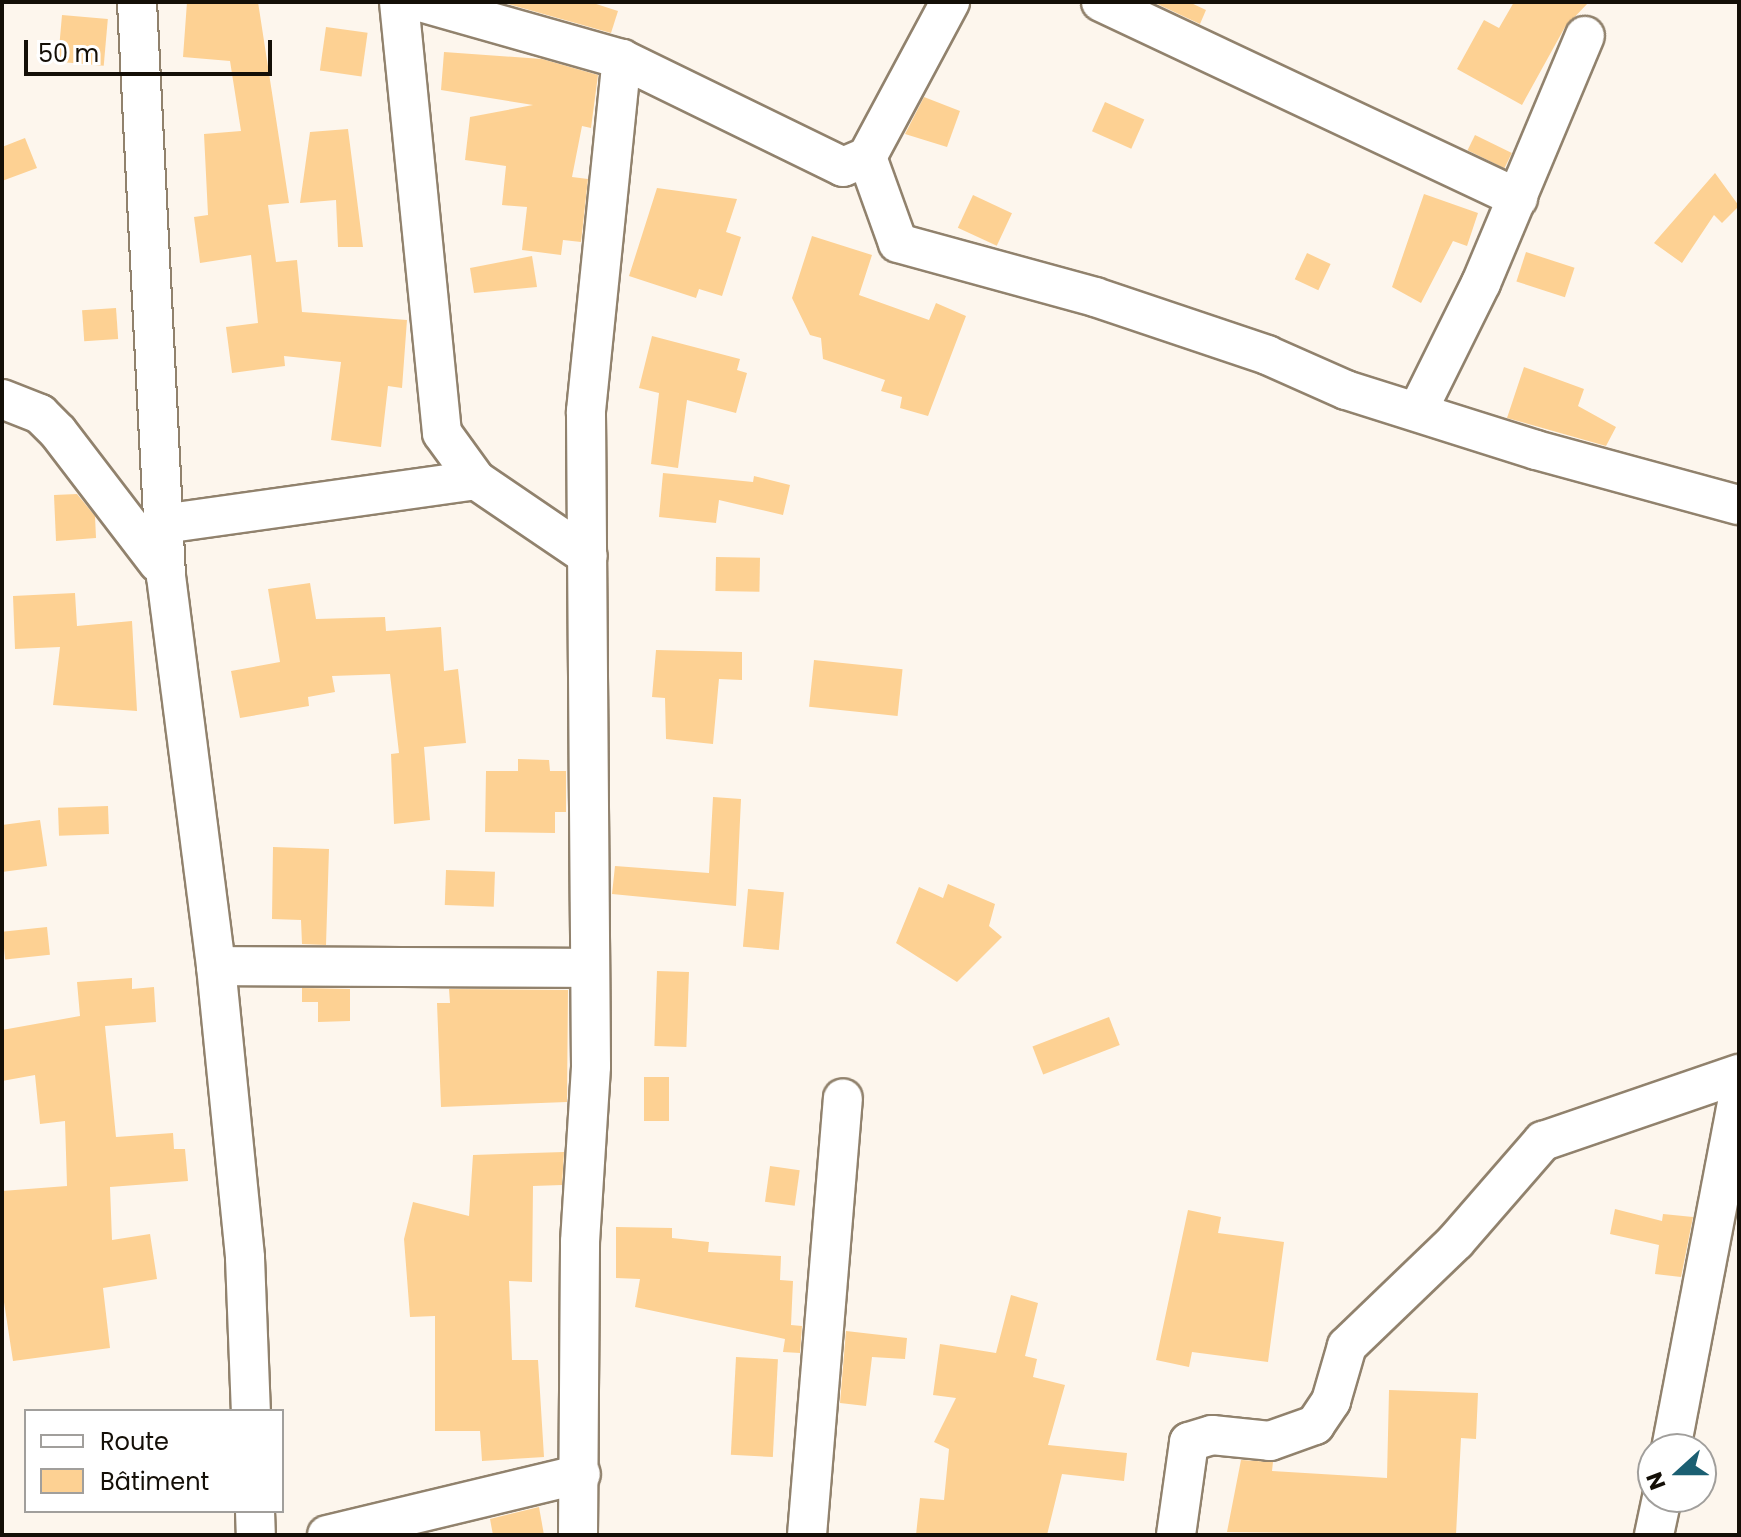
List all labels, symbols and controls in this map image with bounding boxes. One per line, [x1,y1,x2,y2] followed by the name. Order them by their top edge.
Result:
[28,24,276,74] scale bar
[38,37,99,70] text: 50 m
[24,1409,284,1513] legend
[100,1425,169,1458] text: Route
[1637,1433,1717,1513] north arrow
[100,1465,209,1498] text: Bâtiment
[1639,1468,1673,1494] text: N

